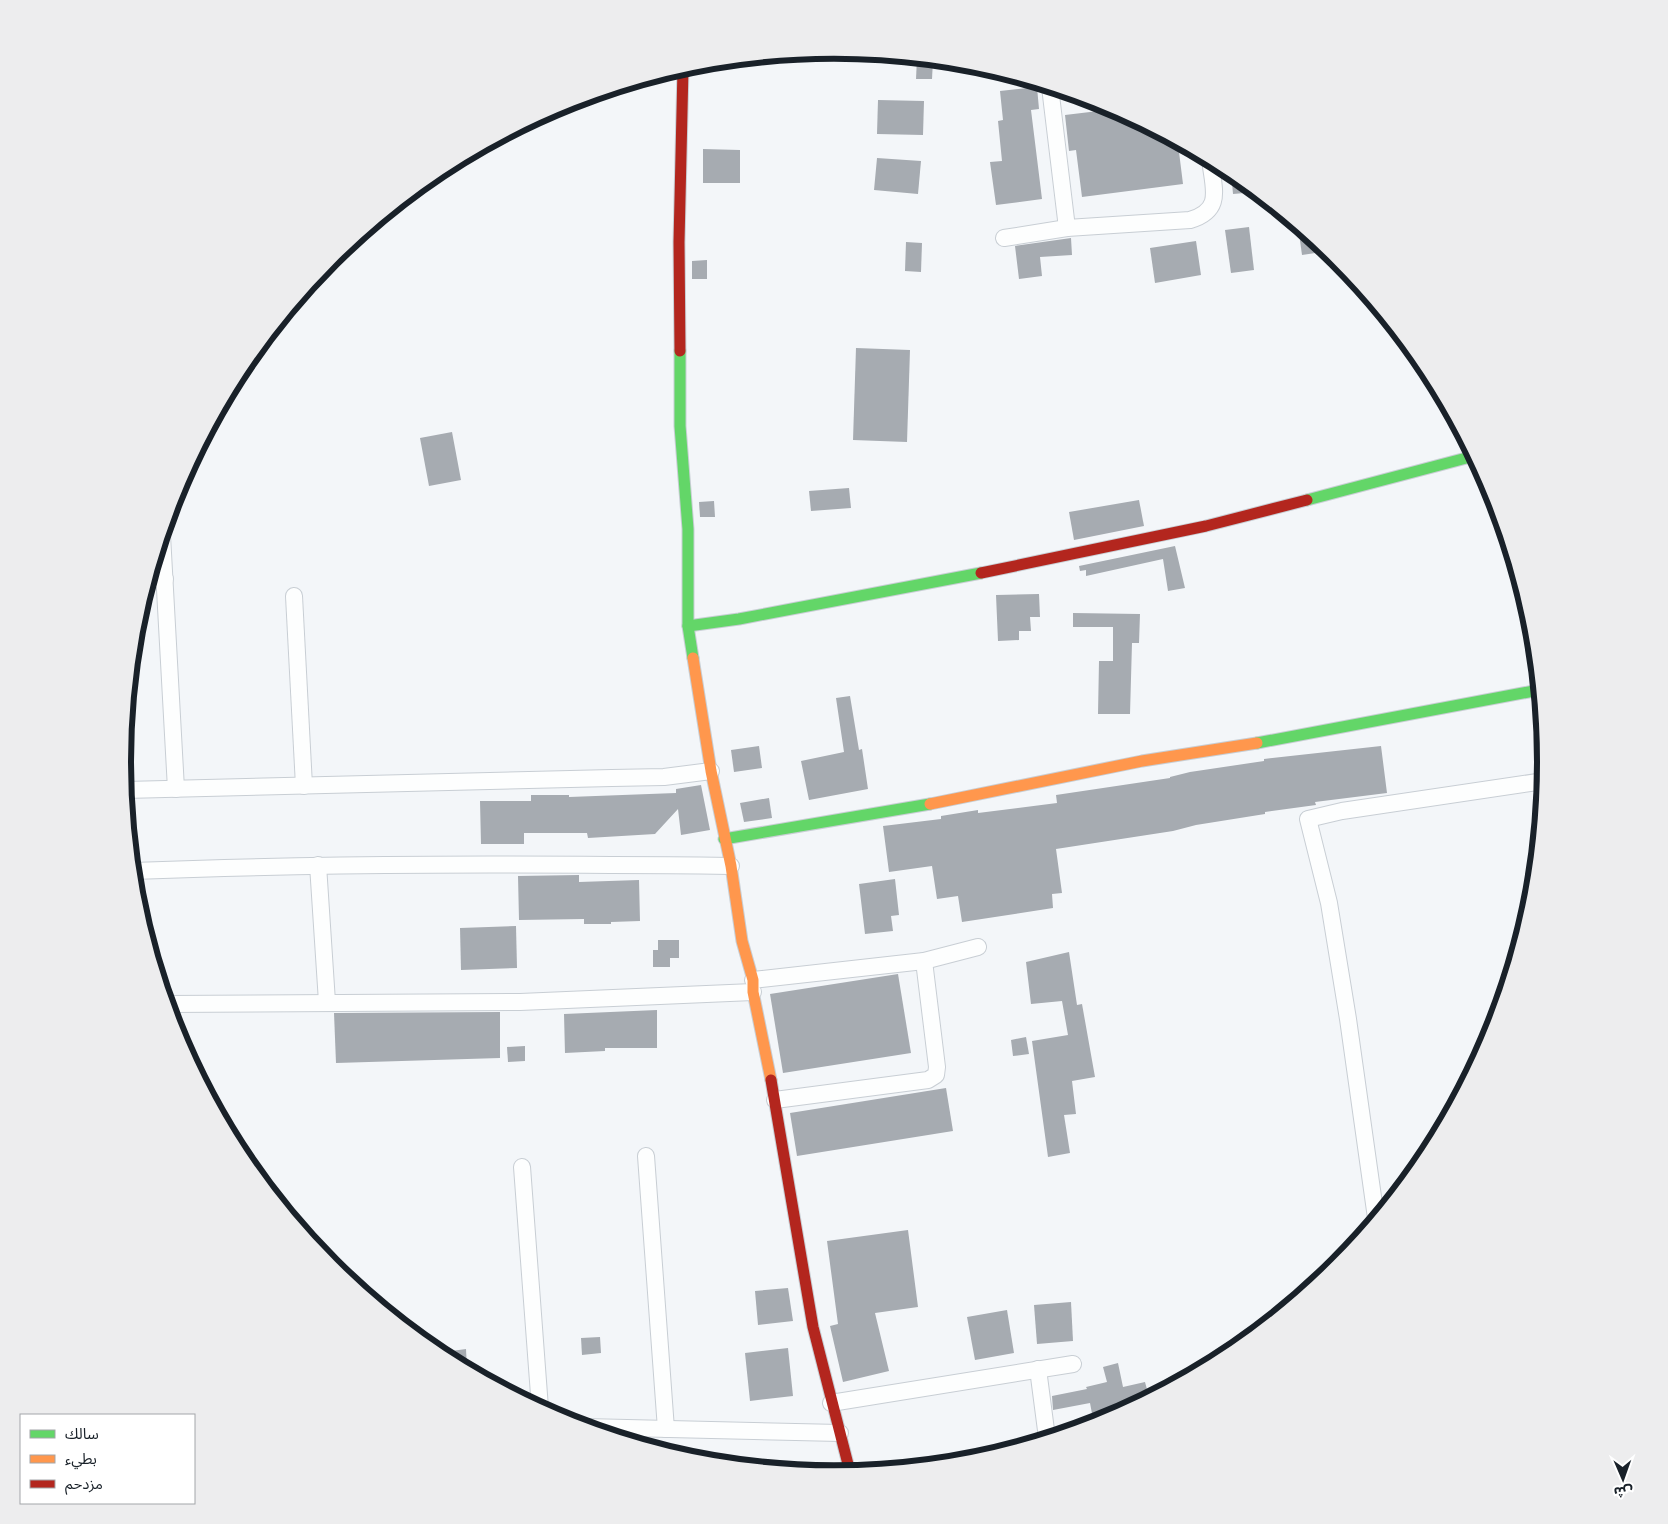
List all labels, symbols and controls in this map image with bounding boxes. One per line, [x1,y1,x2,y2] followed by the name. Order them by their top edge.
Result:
[20,1414,195,1504] legend
[65,1424,99,1443] text: سالك
[65,1449,97,1470] text: بطيء
[1598,1454,1648,1504] north arrow
[65,1474,103,1495] text: مزدحم
[1614,1484,1633,1501] text: ش

